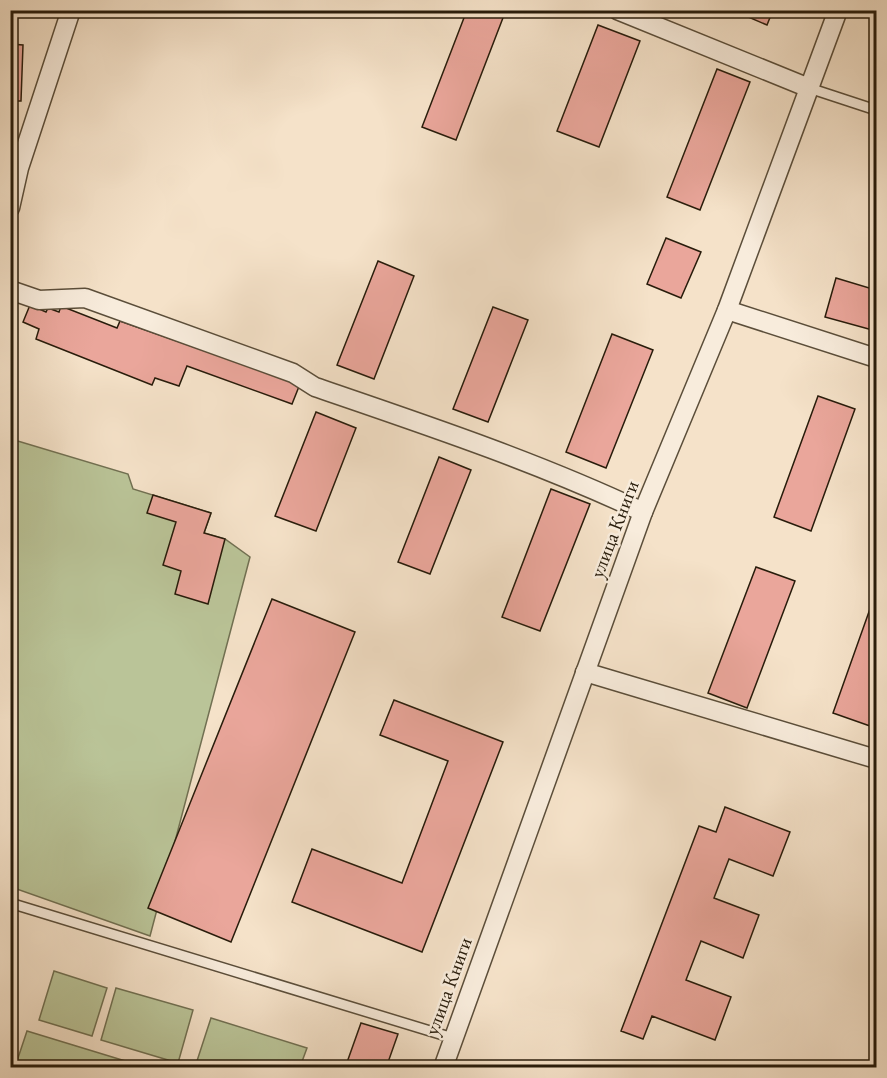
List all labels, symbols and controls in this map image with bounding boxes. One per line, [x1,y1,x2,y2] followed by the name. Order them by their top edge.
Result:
[583,476,645,582] street label: улица Книги
[418,933,478,1039] street label: улица Книги

